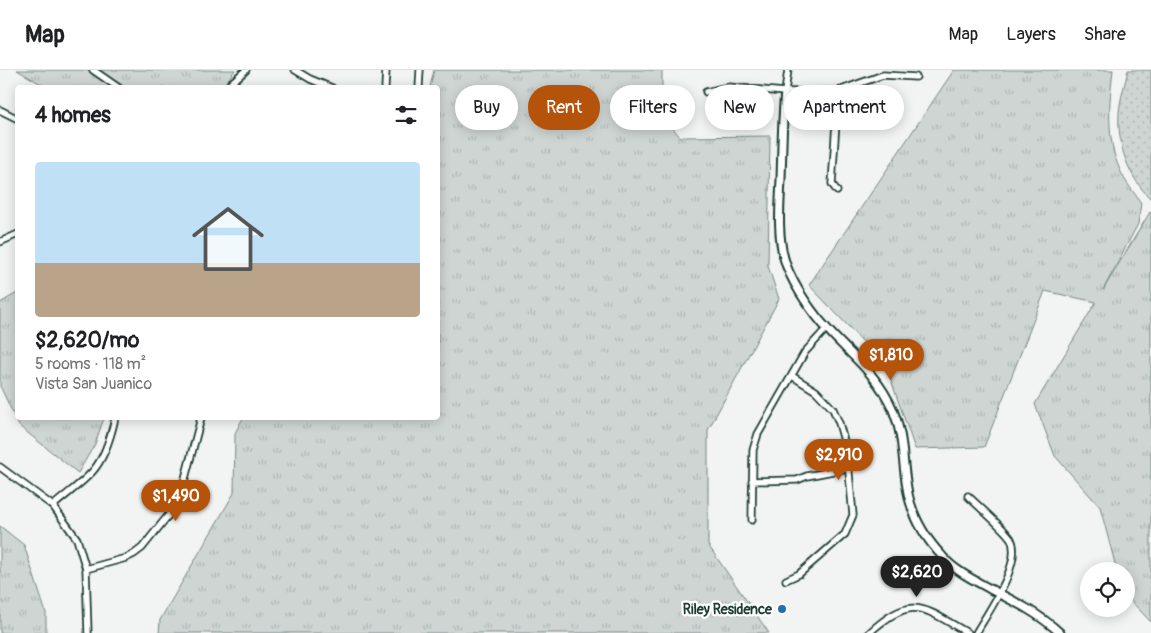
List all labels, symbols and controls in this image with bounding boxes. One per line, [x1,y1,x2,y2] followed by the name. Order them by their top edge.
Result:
[25,20,65,49] text: Map
[949,23,978,46] text: Map
[1006,23,1056,46] text: Layers
[1084,23,1126,46] text: Share
[455,85,518,130] chip: Buy
[528,85,600,130] chip: Rent
[610,85,695,130] chip: Filters
[705,85,774,130] chip: New
[784,85,904,130] chip: Apartment
[392,101,420,129] icon: filters
[35,102,111,129] text: 4 homes
[183,194,273,284] icon: home
[35,327,139,354] text: $2,620/mo
[850,338,932,381] pin: $1,810
[869,345,913,365] text: $1,810
[35,354,146,374] text: 5 rooms · 118 m²
[35,374,152,394] text: Vista San Juanico
[798,438,880,481] pin: $2,910
[815,445,863,465] text: $2,910
[135,480,217,522] pin: $1,490
[152,486,200,506] text: $1,490
[876,556,958,598] pin: $2,620
[892,562,942,582] text: $2,620
[1080,562,1135,617] map controls
[1080,562,1135,617] button: locate
[683,601,773,618] place label: Riley Residence
[776,603,788,615] marker: Riley Residence

